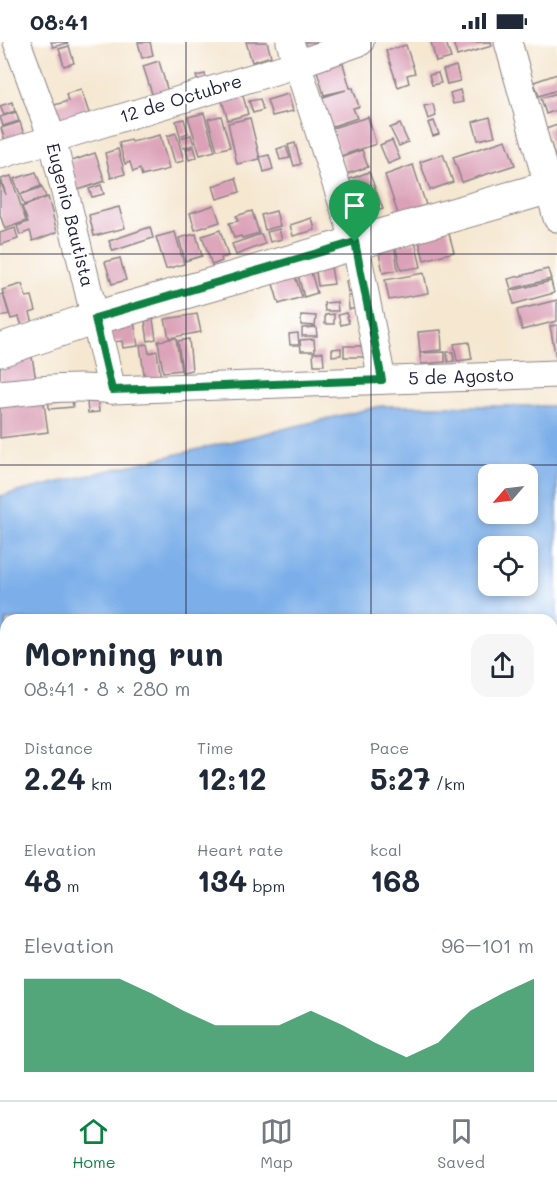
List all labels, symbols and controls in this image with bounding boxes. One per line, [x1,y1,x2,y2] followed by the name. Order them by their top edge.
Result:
[30,7,88,36] text: 08:41
[117,68,245,128] street label: 12 de Octubre
[42,140,100,289] street label: Eugenio Bautista
[329,180,380,242] pin
[338,189,371,222] icon: arrive
[408,362,514,390] street label: 5 de Agosto
[478,464,538,524] north arrow
[478,464,538,596] map controls
[478,536,538,596] button: locate
[24,631,224,674] text: Morning run
[471,634,534,697] button: share
[24,675,190,701] text: 08:41 · 8 × 280 m
[24,737,93,758] text: Distance
[197,737,233,758] text: Time
[370,737,409,758] text: Pace
[24,758,86,798] text: 2.24
[197,758,267,798] text: 12:12
[370,758,431,798] text: 5:27
[86,773,112,794] text: km
[431,773,465,794] text: /km
[24,839,96,860] text: Elevation
[197,839,283,860] text: Heart rate
[370,839,402,860] text: kcal
[24,860,62,900] text: 48
[197,860,247,900] text: 134
[370,860,420,900] text: 168
[62,875,80,896] text: m
[247,875,285,896] text: bpm
[24,932,114,958] text: Elevation
[441,932,534,958] text: 96–101 m
[72,1115,116,1172] tab: Home
[260,1115,293,1172] tab: Map
[437,1115,485,1172] tab: Saved

